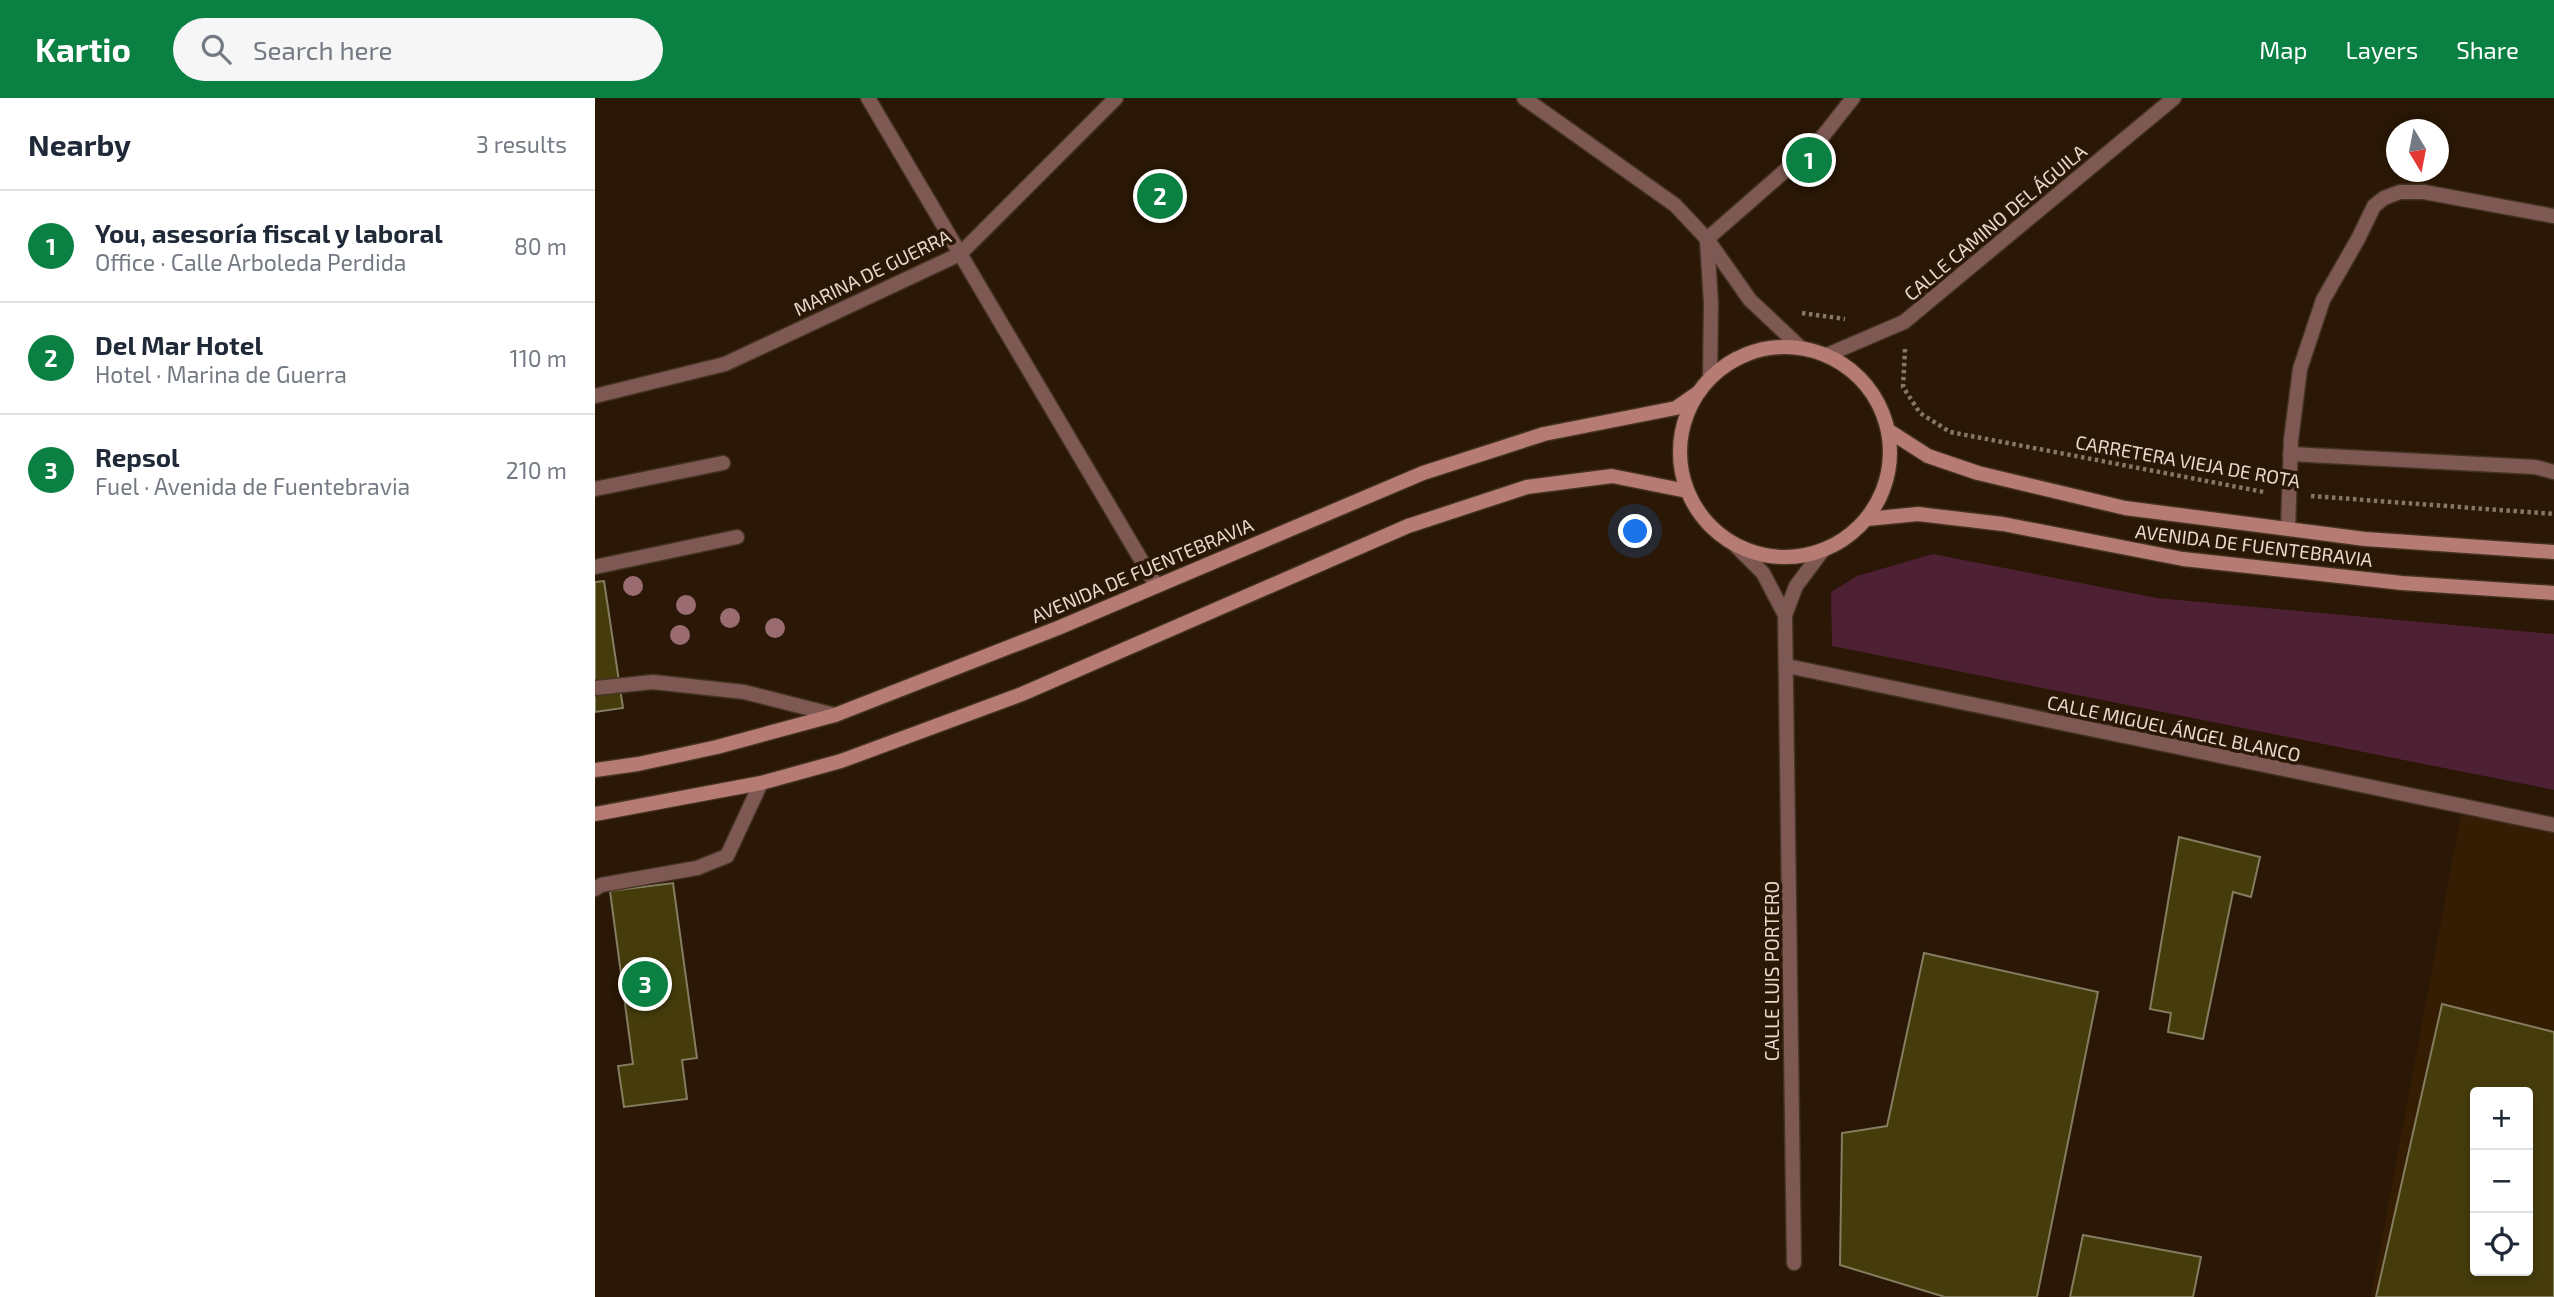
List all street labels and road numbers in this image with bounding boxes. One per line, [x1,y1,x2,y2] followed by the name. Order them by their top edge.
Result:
[1899,139,2091,305] street label: CALLE CAMINO DEL ÁGUILA
[790,224,955,320] street label: MARINA DE GUERRA
[2074,430,2302,492] street label: CARRETERA VIEJA DE ROTA
[1027,513,1257,627] street label: AVENIDA DE FUENTEBRAVIA
[2134,519,2374,571] street label: AVENIDA DE FUENTEBRAVIA
[2045,690,2303,766] street label: CALLE MIGUEL ÁNGEL BLANCO
[1760,881,1783,1061] street label: CALLE LUIS PORTERO

